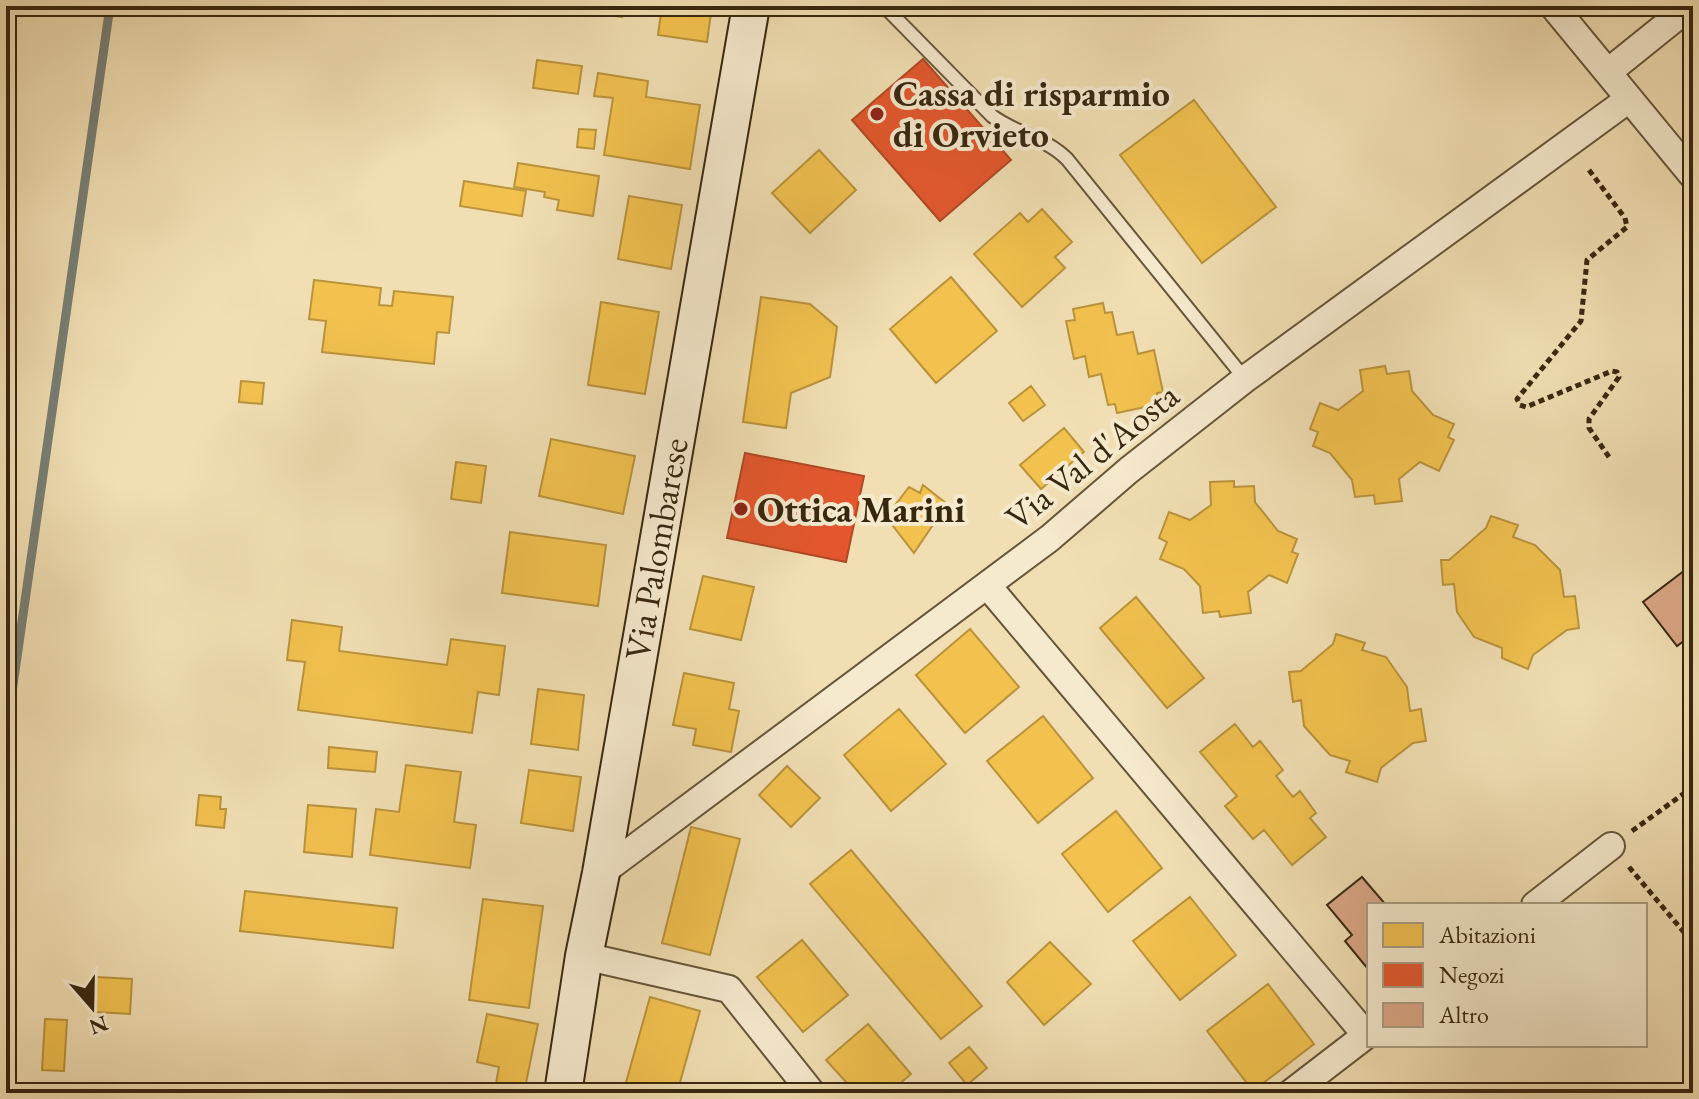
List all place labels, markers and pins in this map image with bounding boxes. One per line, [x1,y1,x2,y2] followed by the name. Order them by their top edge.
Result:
[893,70,1170,158] place label: Cassa di risparmio di Orvieto
[868,105,886,123] marker: Cassa di risparmio di Orvieto
[757,486,965,533] place label: Ottica Marini
[732,500,750,518] marker: Ottica Marini

